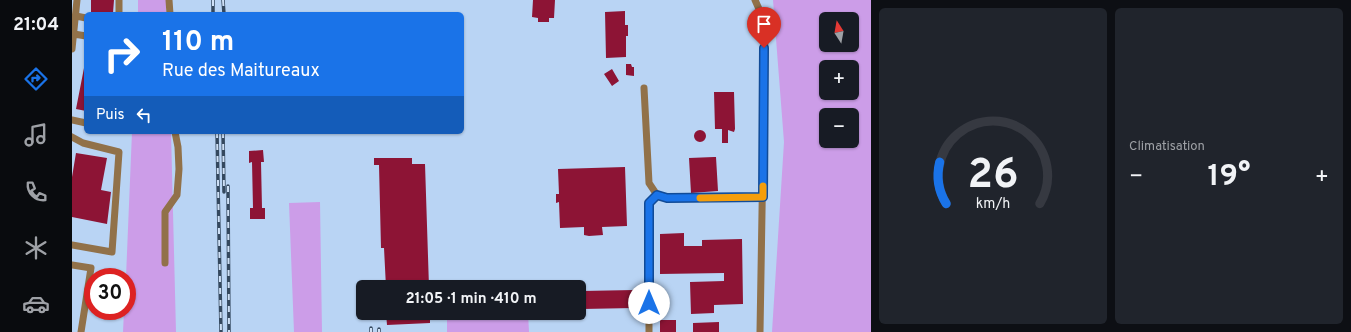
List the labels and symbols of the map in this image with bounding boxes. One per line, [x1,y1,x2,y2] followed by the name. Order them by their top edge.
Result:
[747,7.0,781,48] pin
[819,12,859,52] north arrow
[84,268,136,320] speed limit sign: 30
[628,282,670,324] position arrow

